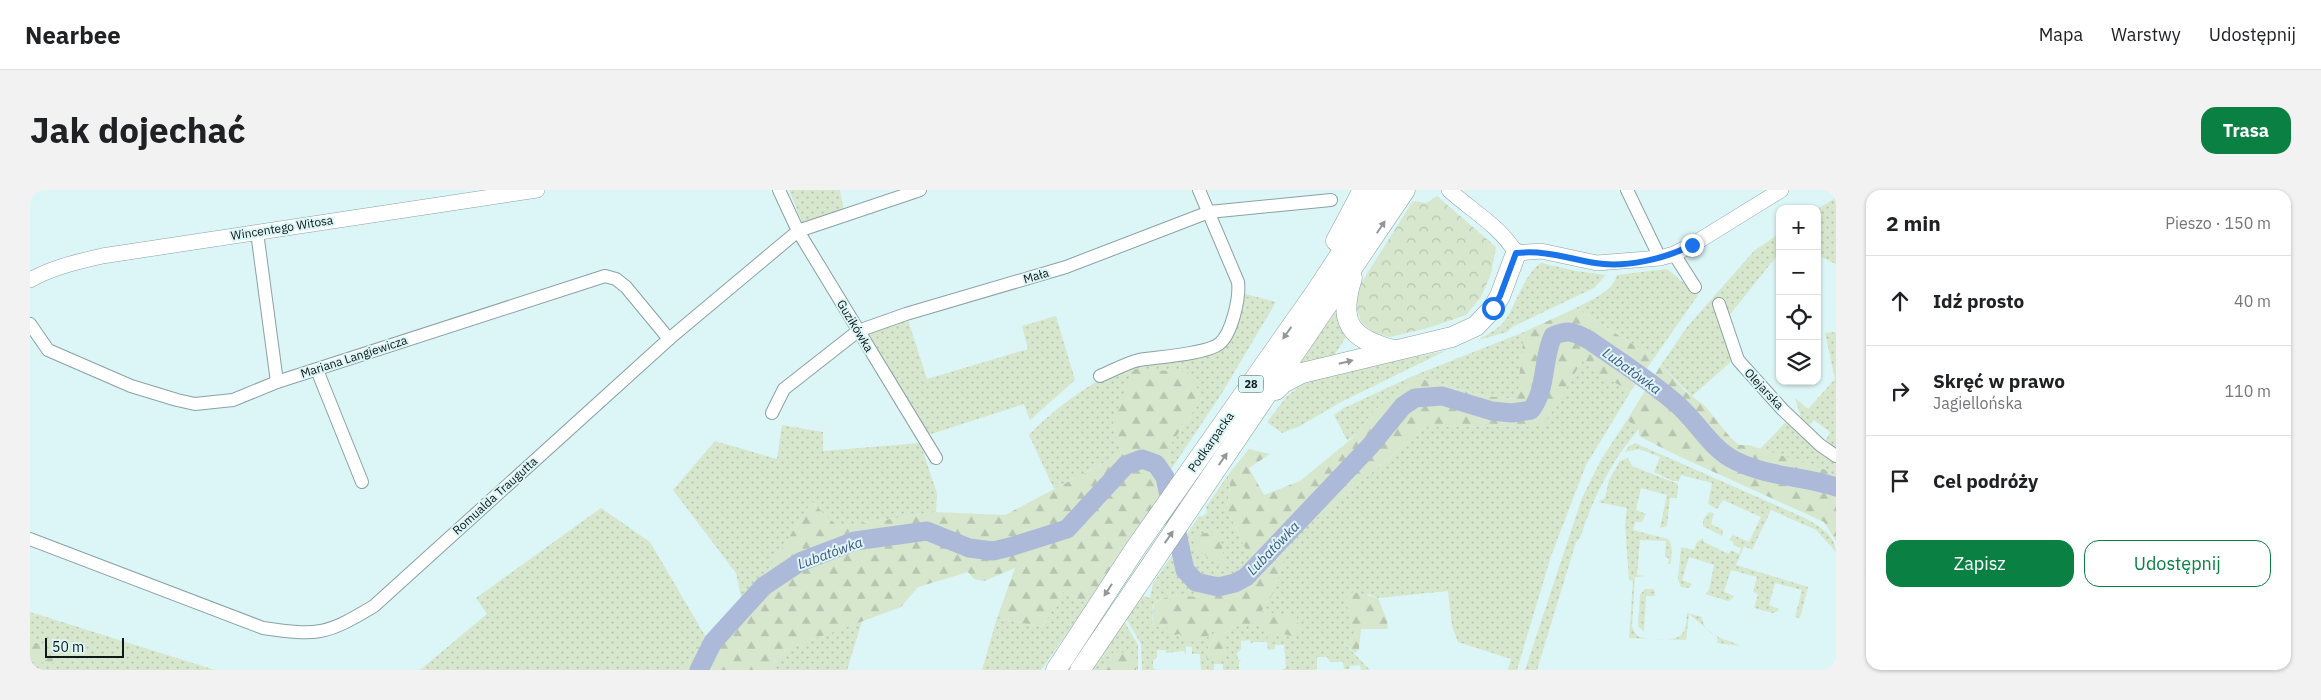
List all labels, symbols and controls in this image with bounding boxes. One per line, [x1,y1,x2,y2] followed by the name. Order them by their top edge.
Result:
[25,19,121,51] text: Nearbee
[2039,23,2083,46] text: Mapa
[2111,23,2181,46] text: Warstwy
[2209,23,2296,46] text: Udostępnij
[30,107,246,153] text: Jak dojechać
[2201,107,2291,154] button: Trasa
[1776,205,1821,385] map controls
[1776,205,1821,250] button: +
[1886,209,1941,237] text: 2 min
[230,212,335,243] street label: Wincentego Witosa
[2165,213,2271,233] text: Pieszo · 150 m
[1376,220,1386,233] one-way arrow
[1681,234,1704,257] route end
[1776,250,1821,295] button: −
[1021,265,1051,286] street label: Mała
[1886,287,1914,315] icon: ahead
[1933,289,2024,313] text: Idź prosto
[2234,291,2271,311] text: 40 m
[1776,295,1821,340] button: locate
[834,297,877,355] street label: Guzikówka
[1482,297,1505,320] route start
[1282,326,1292,340] one-way arrow
[299,332,410,381] street label: Mariana Langiewicza
[1776,340,1821,385] button: layers
[1599,344,1665,398] water label: Lubatówka
[1338,358,1353,366] one-way arrow
[1742,365,1788,413] street label: Olejarska
[1933,369,2065,393] text: Skręć w prawo
[1238,375,1264,392] road number: 28
[1886,377,1914,405] icon: right
[2224,381,2271,401] text: 110 m
[1933,393,2022,413] text: Jagiellońska
[1184,408,1237,475] street label: Podkarpacka
[449,453,541,538] street label: Romualda Traugutta
[1218,453,1228,466] one-way arrow
[1886,467,1914,495] icon: arrive
[1933,469,2038,493] text: Cel podróży
[1243,517,1303,579] water label: Lubatówka
[1164,531,1174,544] one-way arrow
[795,533,865,573] water label: Lubatówka
[1886,540,2074,587] button: Zapisz
[2084,540,2271,587] button: Udostępnij
[1104,584,1113,597] one-way arrow
[45,635,124,658] scale bar
[52,638,84,656] text: 50 m

